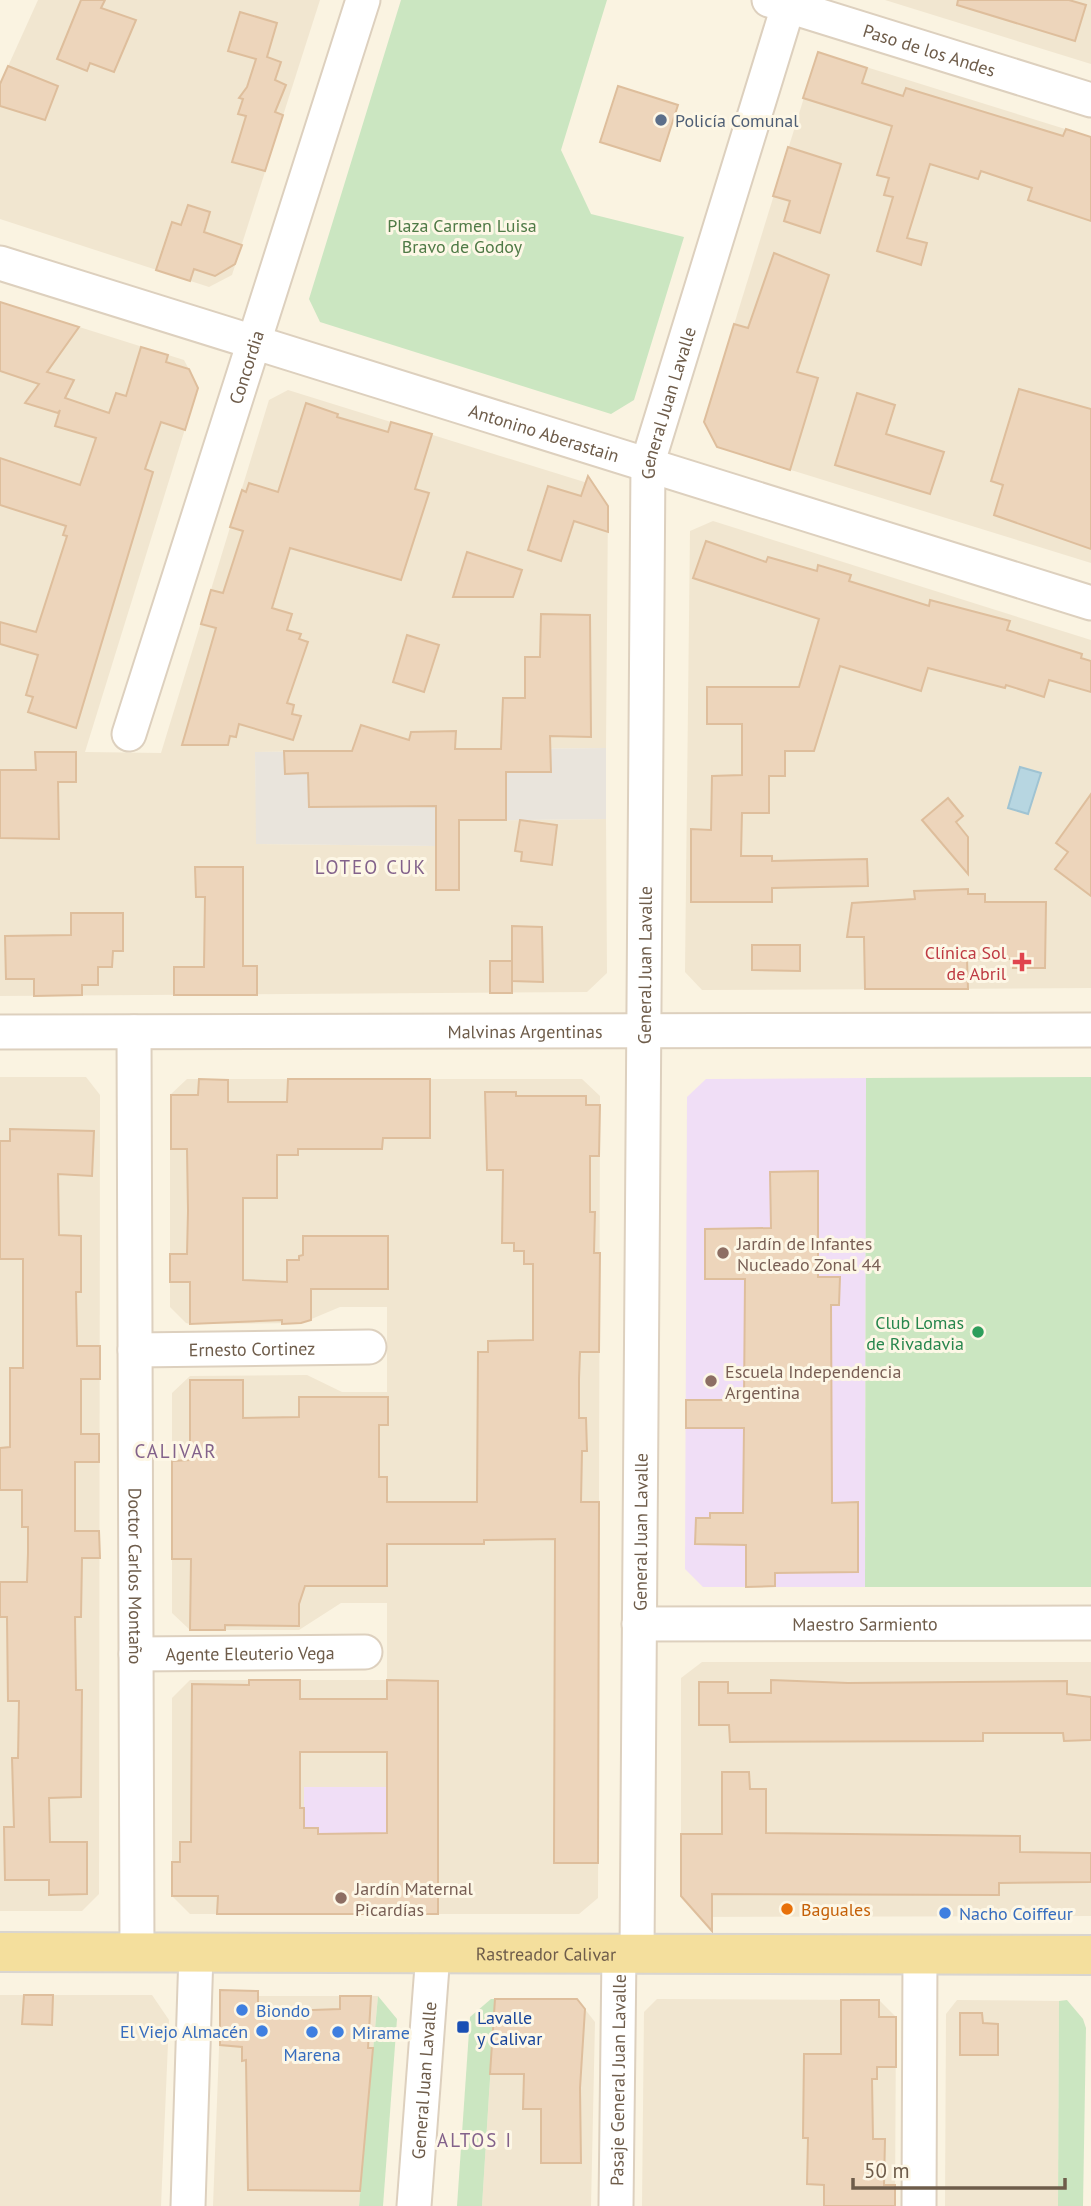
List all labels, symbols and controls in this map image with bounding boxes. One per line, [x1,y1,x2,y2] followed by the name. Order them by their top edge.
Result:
[860,18,999,81] street label: Paso de los Andes
[675,109,799,132] place label: Policía Comunal
[653,112,669,128] marker: Policía Comunal
[387,214,537,258] park label: Plaza Carmen Luisa Bravo de Godoy
[636,324,700,479] street label: General Juan Lavalle
[223,327,268,407] street label: Concordia
[466,398,622,467] street label: Antonino Aberastain
[315,855,427,879] district label: LOTEO CUK
[632,886,656,1044] street label: General Juan Lavalle
[925,941,1007,985] place label: Clínica Sol de Abril
[1012,952,1032,972] marker: Clínica Sol de Abril
[447,1019,603,1043] street label: Malvinas Argentinas
[736,1232,881,1276] place label: Jardín de Infantes Nucleado Zonal 44
[715,1245,731,1261] marker: Jardín de Infantes Nucleado Zonal 44
[866,1311,964,1355] place label: Club Lomas de Rivadavia
[970,1324,986,1340] marker: Club Lomas de Rivadavia
[189,1336,315,1361] street label: Ernesto Cortinez
[725,1360,901,1404] place label: Escuela Independencia Argentina
[703,1373,719,1389] marker: Escuela Independencia Argentina
[134,1439,218,1463] district label: CALIVAR
[628,1453,652,1611] street label: General Juan Lavalle
[124,1488,148,1664] street label: Doctor Carlos Montaño
[792,1612,938,1635] street label: Maestro Sarmiento
[165,1641,335,1665] street label: Agente Eleuterio Vega
[354,1877,474,1921] place label: Jardín Maternal Picardías
[333,1890,349,1906] marker: Jardín Maternal Picardías
[801,1898,871,1921] place label: Baguales
[779,1901,795,1917] marker: Baguales
[959,1902,1073,1925] place label: Nacho Coiffeur
[937,1905,953,1921] marker: Nacho Coiffeur
[476,1942,616,1965] street label: Rastreador Calivar
[605,1974,630,2186] street label: Pasaje General Juan Lavalle
[256,1999,310,2022] place label: Biondo
[406,2001,441,2160] street label: General Juan Lavalle
[234,2002,250,2018] marker: Biondo
[477,2006,542,2050] place label: Lavalle y Calivar
[455,2019,471,2035] marker: Lavalle y Calivar
[120,2020,248,2043] place label: El Viejo Almacén
[352,2021,410,2044] place label: Mirame
[254,2023,270,2039] marker: El Viejo Almacén
[304,2024,320,2040] marker: Marena
[330,2024,346,2040] marker: Mirame
[283,2043,341,2066] place label: Marena
[437,2128,513,2152] district label: ALTOS I
[853,2146,1065,2190] scale bar
[864,2157,910,2184] text: 50 m

